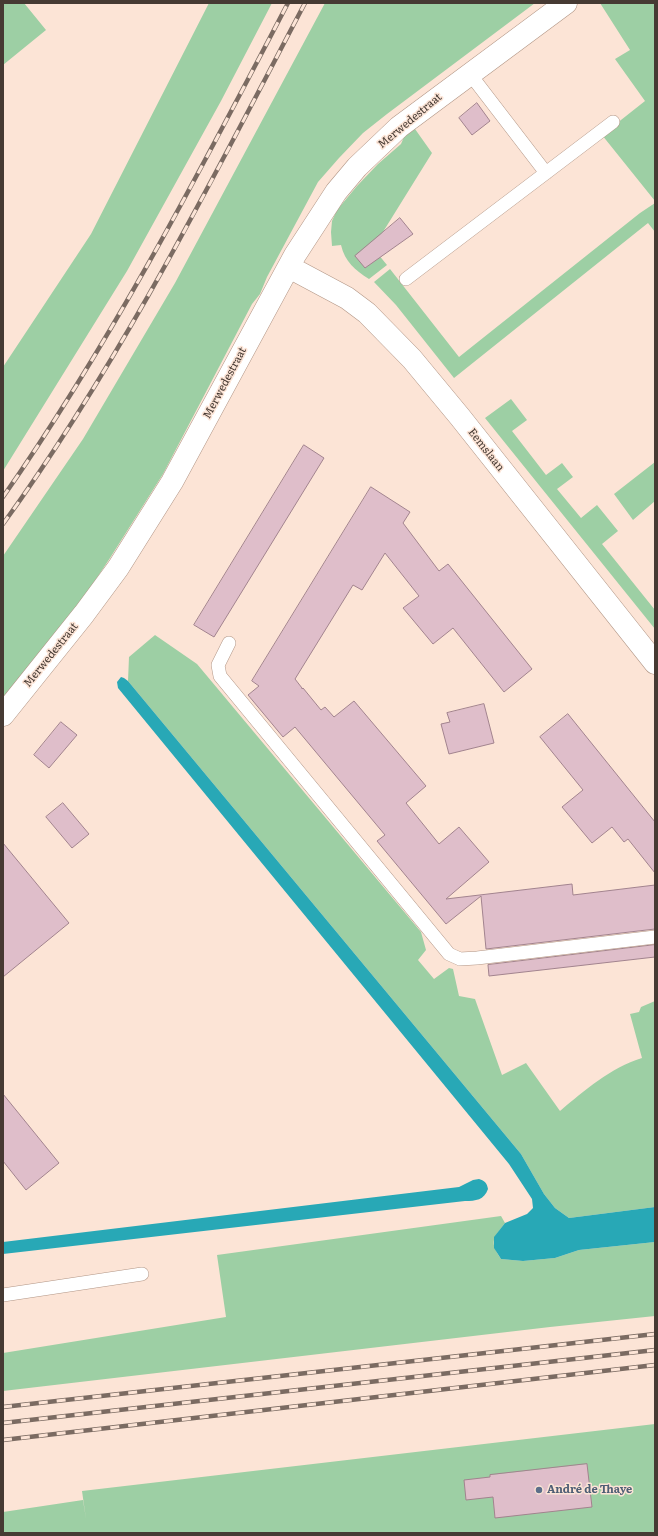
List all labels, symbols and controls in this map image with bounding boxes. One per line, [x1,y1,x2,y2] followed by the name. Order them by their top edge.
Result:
[375,91,445,151] street label: Merwedestraat
[201,345,249,421] street label: Merwedestraat
[465,426,507,474] street label: Eemslaan
[21,620,81,690] street label: Merwedestraat
[547,1483,632,1497] place label: André de Thaye
[534,1485,544,1495] marker: André de Thaye

